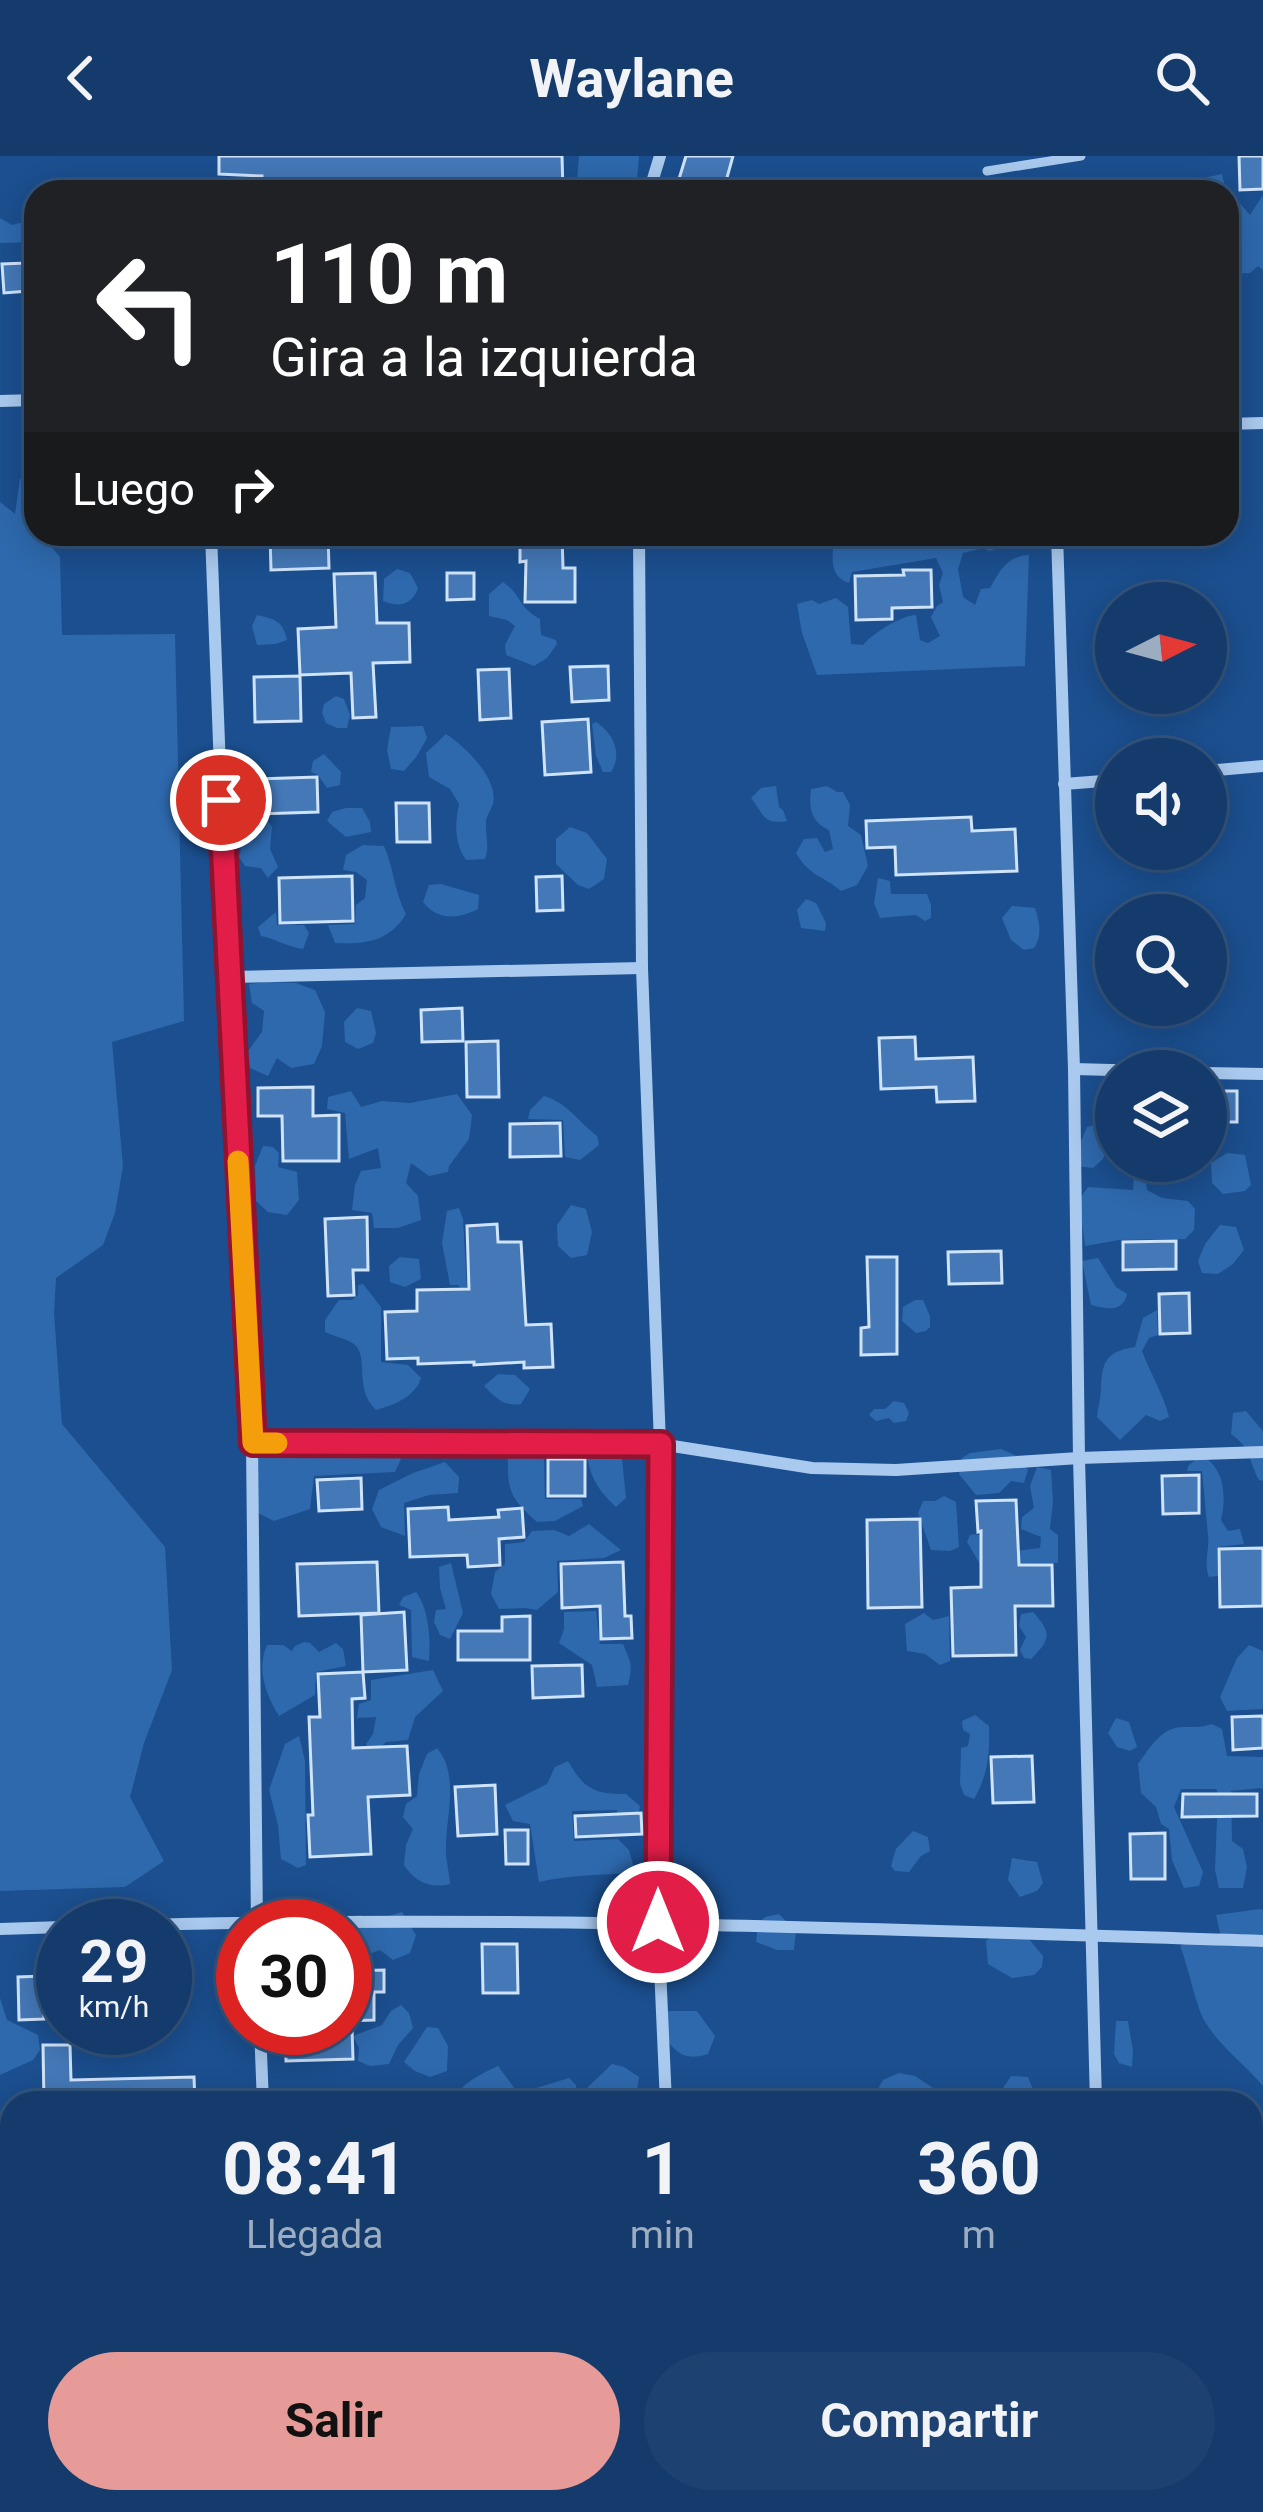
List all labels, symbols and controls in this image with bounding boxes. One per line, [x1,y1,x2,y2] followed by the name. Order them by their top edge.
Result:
[48,45,114,111] icon: back
[1149,45,1215,111] icon: search
[529,47,734,110] text: Waylane
[270,225,508,324] text: 110 m
[72,228,228,384] icon: left
[270,326,698,389] text: Gira a la izquierda
[219,456,285,522] icon: right
[72,463,195,516] text: Luego
[1095,582,1227,714] north arrow
[1095,582,1227,1182] map controls
[1095,738,1227,870] button: sound
[170,749,272,851] pin
[188,767,254,833] icon: arrive
[1095,894,1227,1026] button: search
[1095,1050,1227,1182] button: layers
[595,1859,721,1985] position arrow
[216,1899,372,2055] speed limit sign: 30
[80,1926,148,1997] text: 29
[79,1989,149,2024] text: km/h
[222,2127,408,2212] text: 08:41
[642,2127,683,2212] text: 1
[917,2127,1041,2212] text: 360
[246,2212,384,2258] text: Llegada
[630,2212,695,2258] text: min
[962,2212,996,2258] text: m
[48,2352,620,2490] button: Salir
[644,2352,1215,2490] button: Compartir

